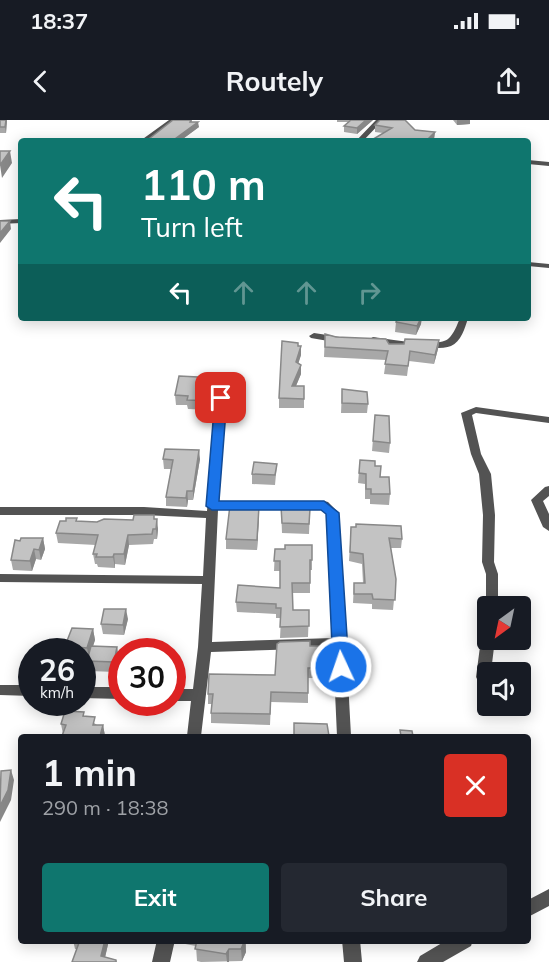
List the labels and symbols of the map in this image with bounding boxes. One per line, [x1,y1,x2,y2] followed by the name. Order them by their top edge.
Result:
[195,372,246,423] pin
[477,596,531,650] north arrow
[309,635,373,699] position arrow
[108,638,186,716] speed limit sign: 30

